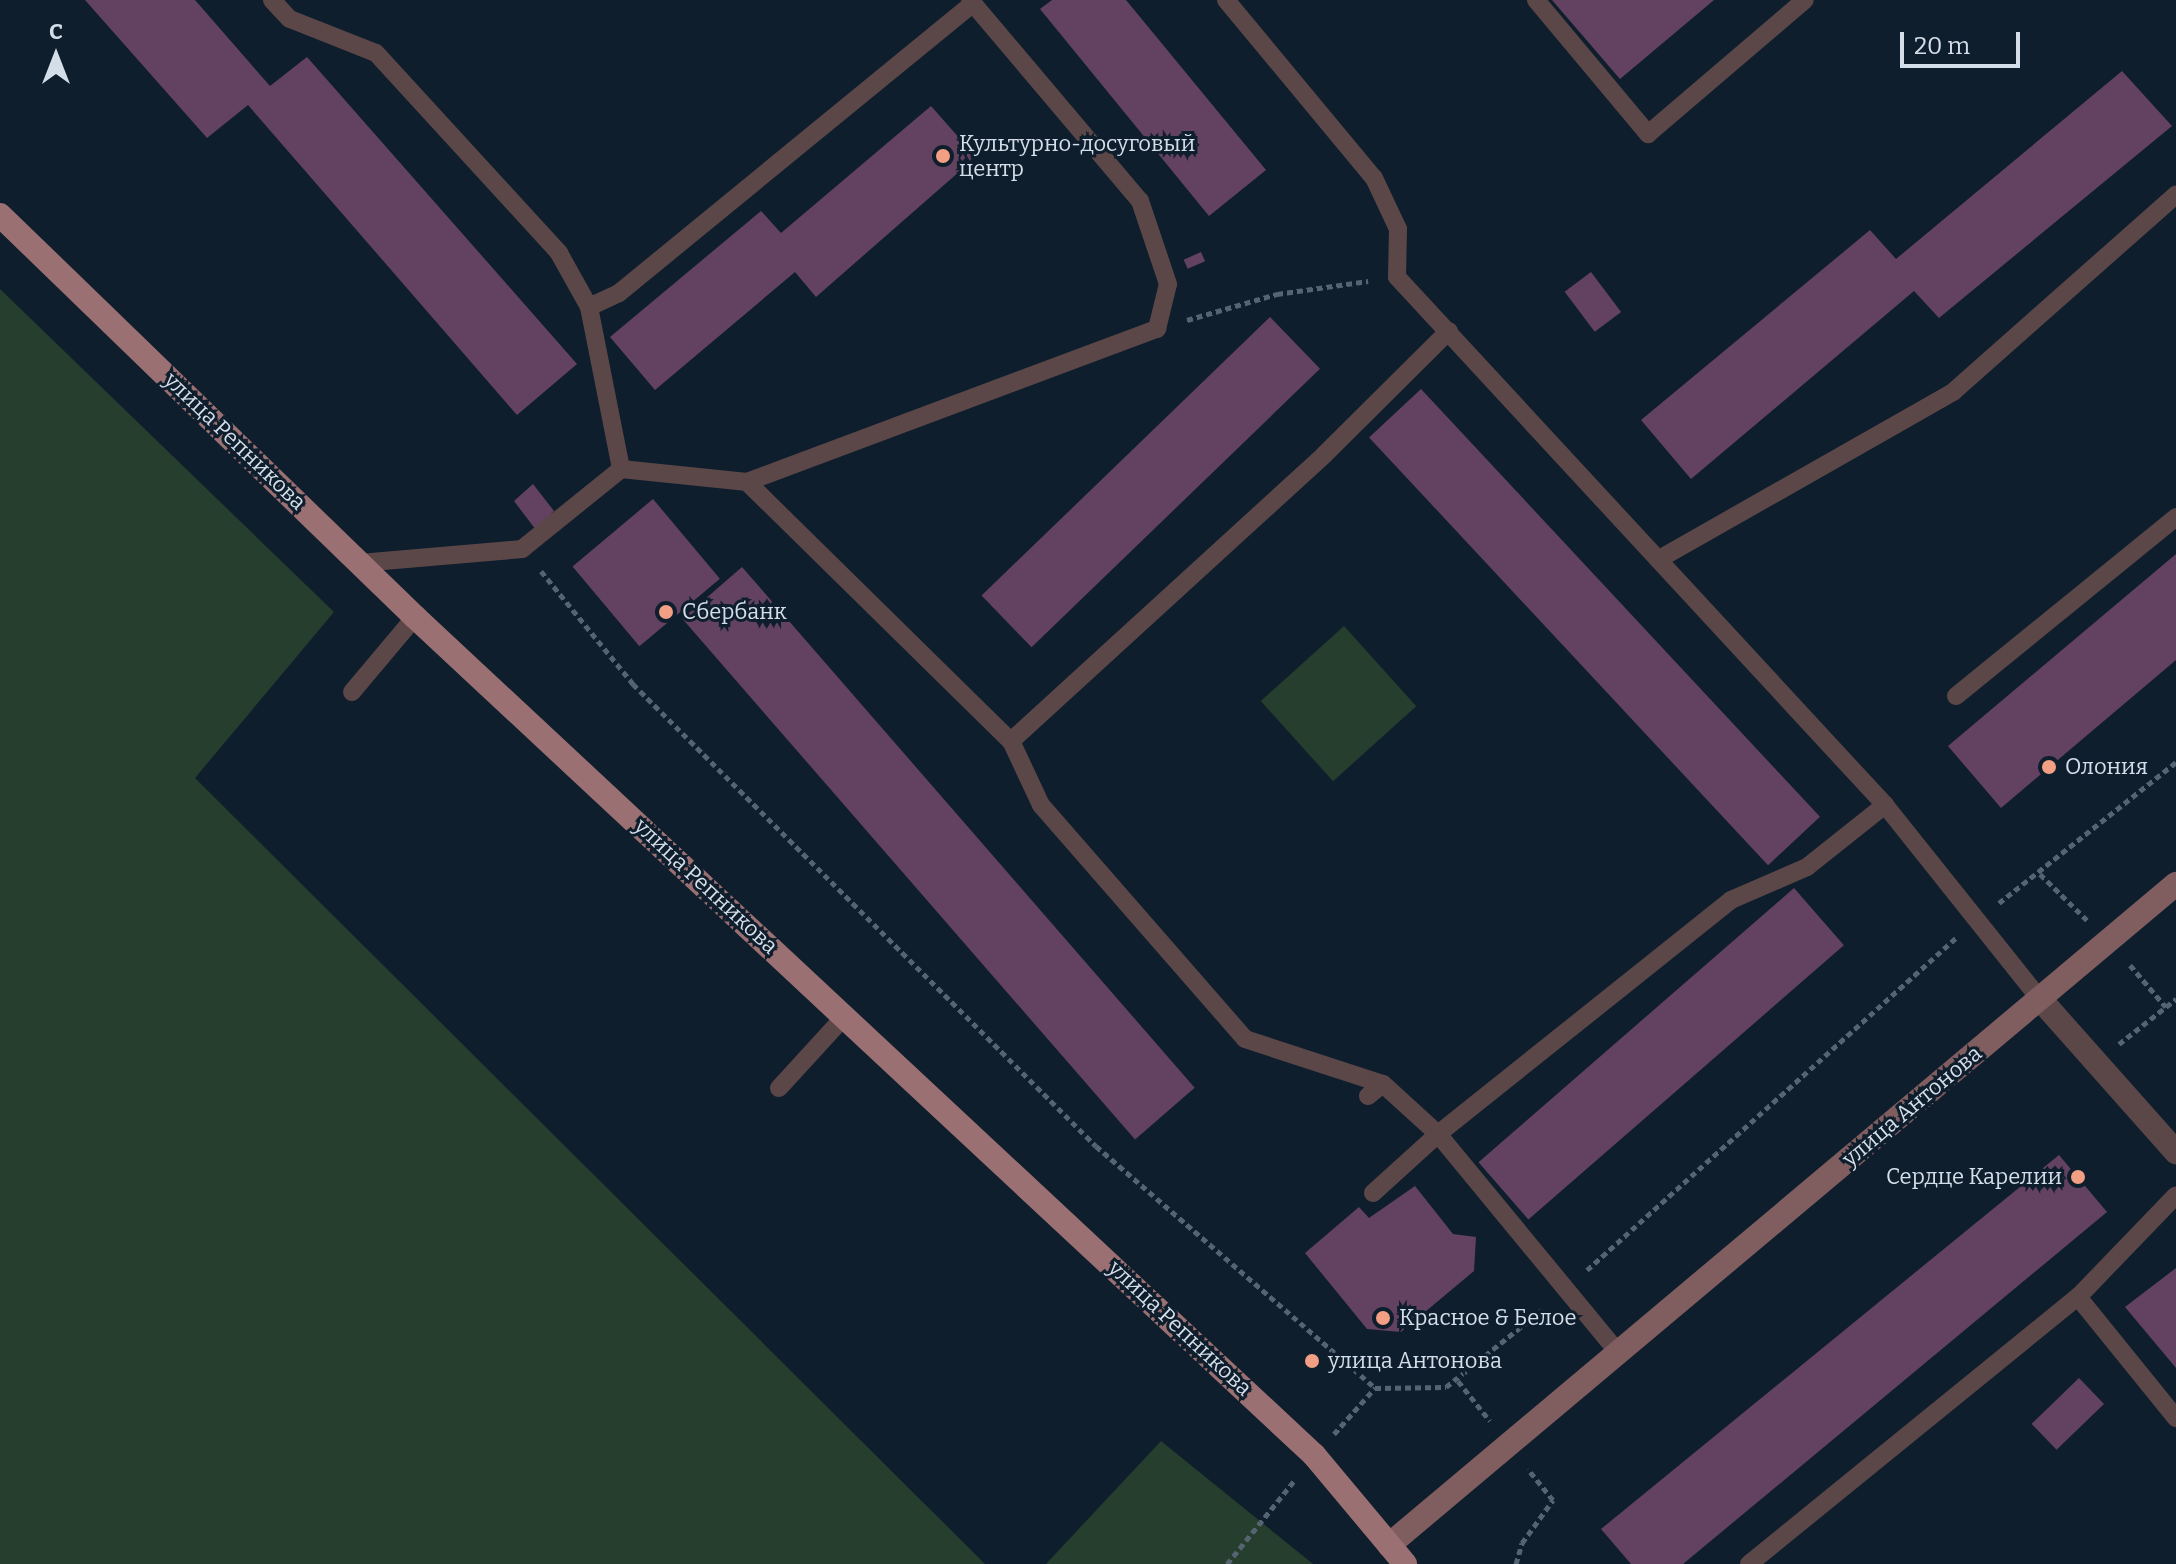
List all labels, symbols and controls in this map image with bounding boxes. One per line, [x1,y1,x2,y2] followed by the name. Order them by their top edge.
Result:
[16,16,96,96] north arrow
[1904,16,2024,66] scale bar
[49,18,63,45] text: С
[1914,32,1970,60] text: 20 m
[959,130,1195,182] place label: Культурно-досуговый центр
[934,147,952,165] marker: Культурно-досуговый центр
[159,367,311,515] street label: улица Репникова
[682,599,787,625] place label: Сбербанк
[657,603,675,621] marker: Сбербанк
[2065,754,2148,780] place label: Олония
[2040,758,2058,776] marker: Олония
[629,813,783,959] street label: улица Репникова
[1837,1040,1987,1172] street label: улица Антонова
[1886,1164,2062,1190] place label: Сердце Карелии
[2069,1168,2087,1186] marker: Сердце Карелии
[1103,1255,1257,1401] street label: улица Репникова
[1399,1305,1577,1331] place label: Красное & Белое
[1374,1309,1392,1327] marker: Красное & Белое
[1328,1348,1502,1374] place label: улица Антонова
[1303,1352,1321,1370] marker: улица Антонова

